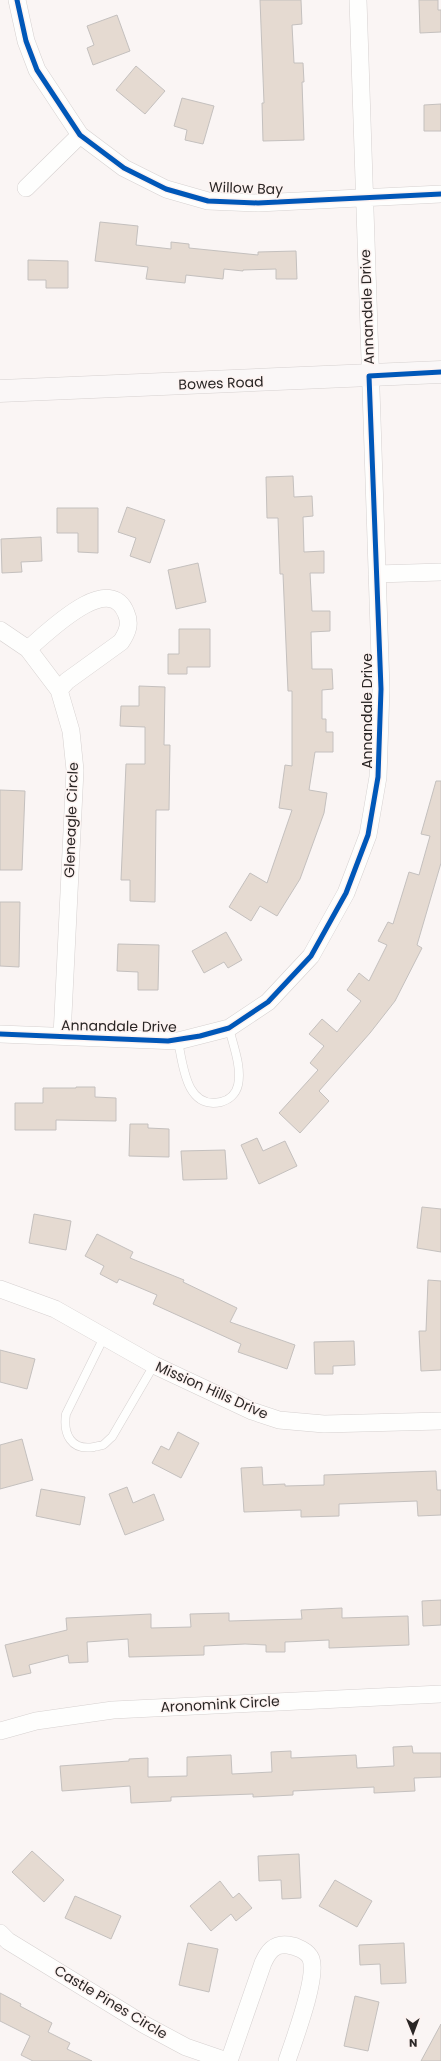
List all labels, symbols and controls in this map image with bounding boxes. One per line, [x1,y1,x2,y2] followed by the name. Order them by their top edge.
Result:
[209,177,283,199] street label: Willow Bay
[355,249,379,365] street label: Annandale Drive
[178,372,264,394] street label: Bowes Road
[357,653,377,769] street label: Annandale Drive
[59,762,83,878] street label: Gleneagle Circle
[61,1015,177,1037] street label: Annandale Drive
[152,1356,272,1424] street label: Mission Hills Drive
[160,1691,280,1717] street label: Aronomink Circle
[51,1960,172,2044] street label: Castle Pines Circle
[393,2013,433,2053] north arrow
[409,2035,417,2051] text: N

